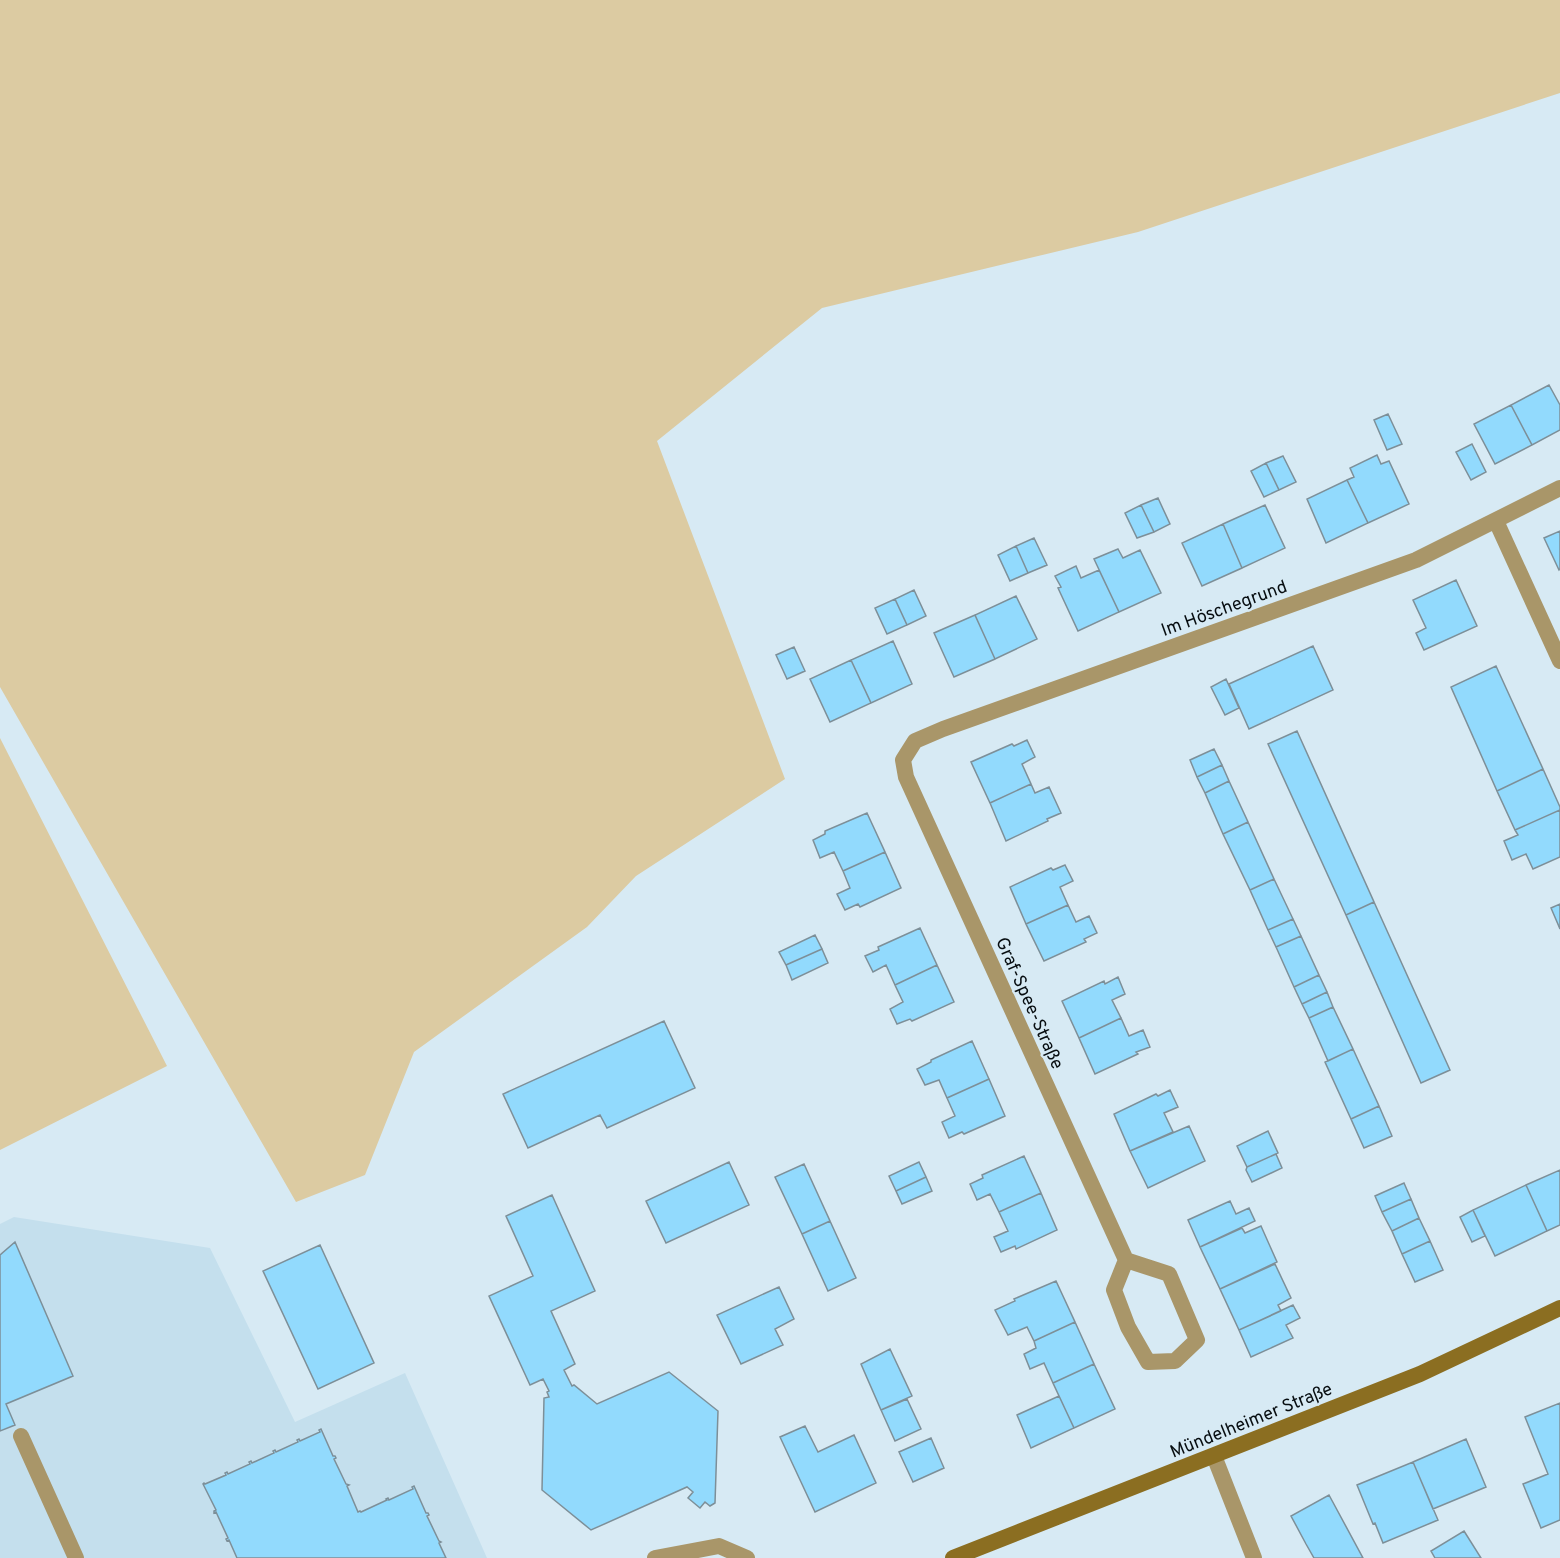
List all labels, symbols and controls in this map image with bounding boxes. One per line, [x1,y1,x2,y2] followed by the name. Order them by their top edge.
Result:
[1158,576,1291,643] street label: Im Höschegrund
[989,934,1068,1073] street label: Graf-Spee-Straße
[1167,1378,1336,1464] street label: Mündelheimer Straße

